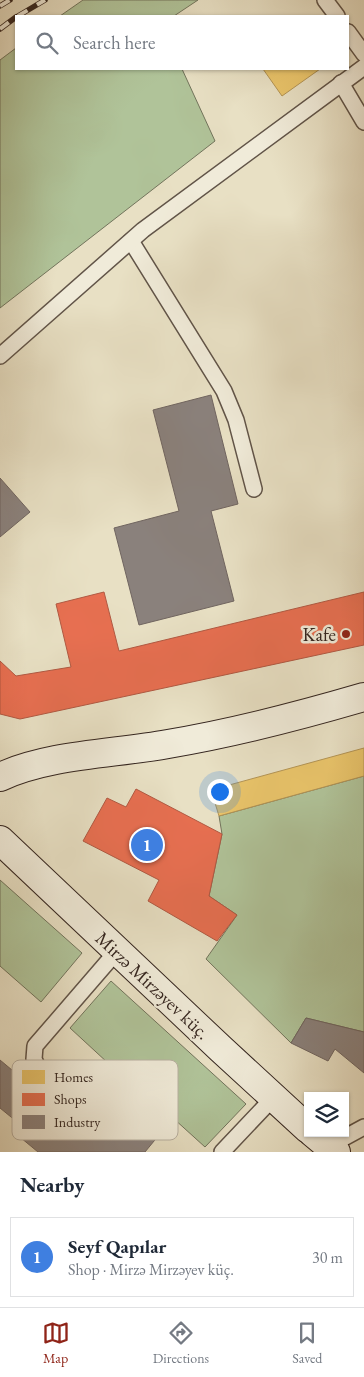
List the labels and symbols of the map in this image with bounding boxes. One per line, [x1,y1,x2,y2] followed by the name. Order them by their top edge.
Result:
[303,622,336,647] place label: Kafe
[340,628,352,640] marker: Kafe
[207,779,233,805] your location
[131,826,163,864] pin: 1
[90,926,215,1045] street label: Mirzə Mirzəyev küç.
[12,1060,178,1140] legend
[54,1068,94,1086] text: Homes
[54,1090,87,1108] text: Shops
[54,1113,101,1131] text: Industry

